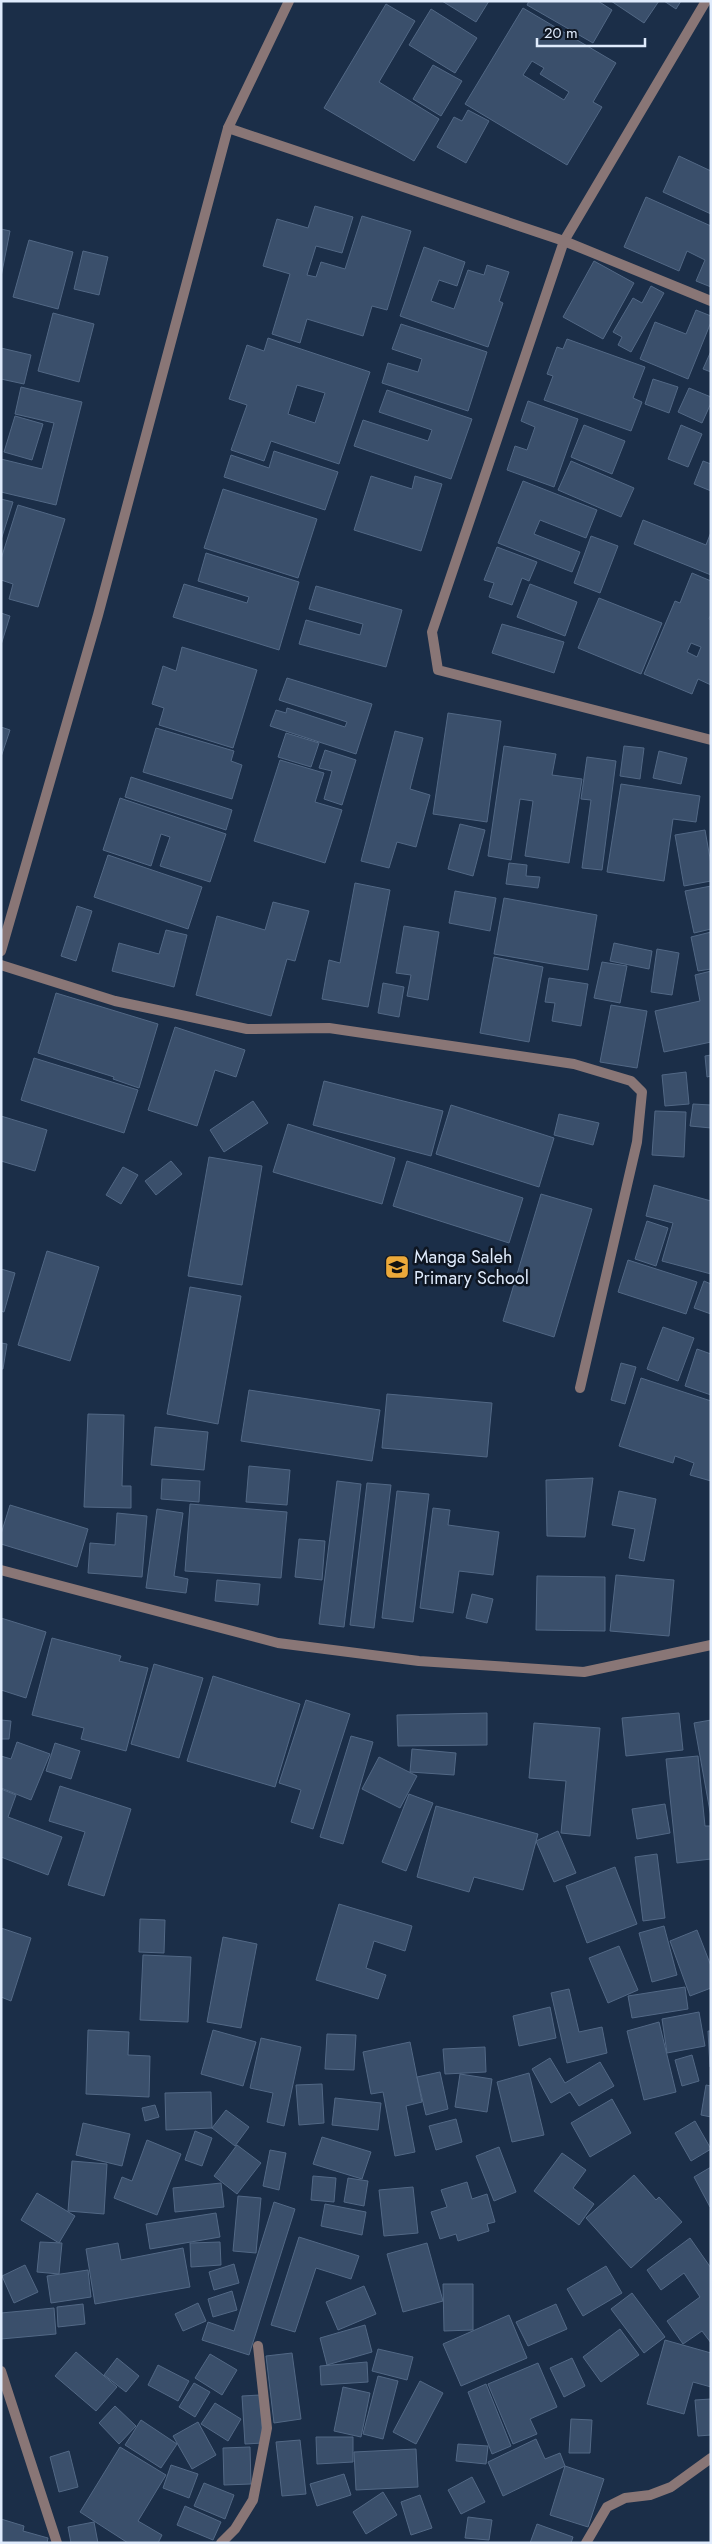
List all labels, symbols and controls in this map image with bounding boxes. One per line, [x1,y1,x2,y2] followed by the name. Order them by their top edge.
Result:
[537,15,644,47] scale bar
[544,22,578,44] text: 20 m
[414,1244,529,1291] place label: Manga Saleh Primary School
[384,1254,410,1280] school or university icon: Manga Saleh Primary School

